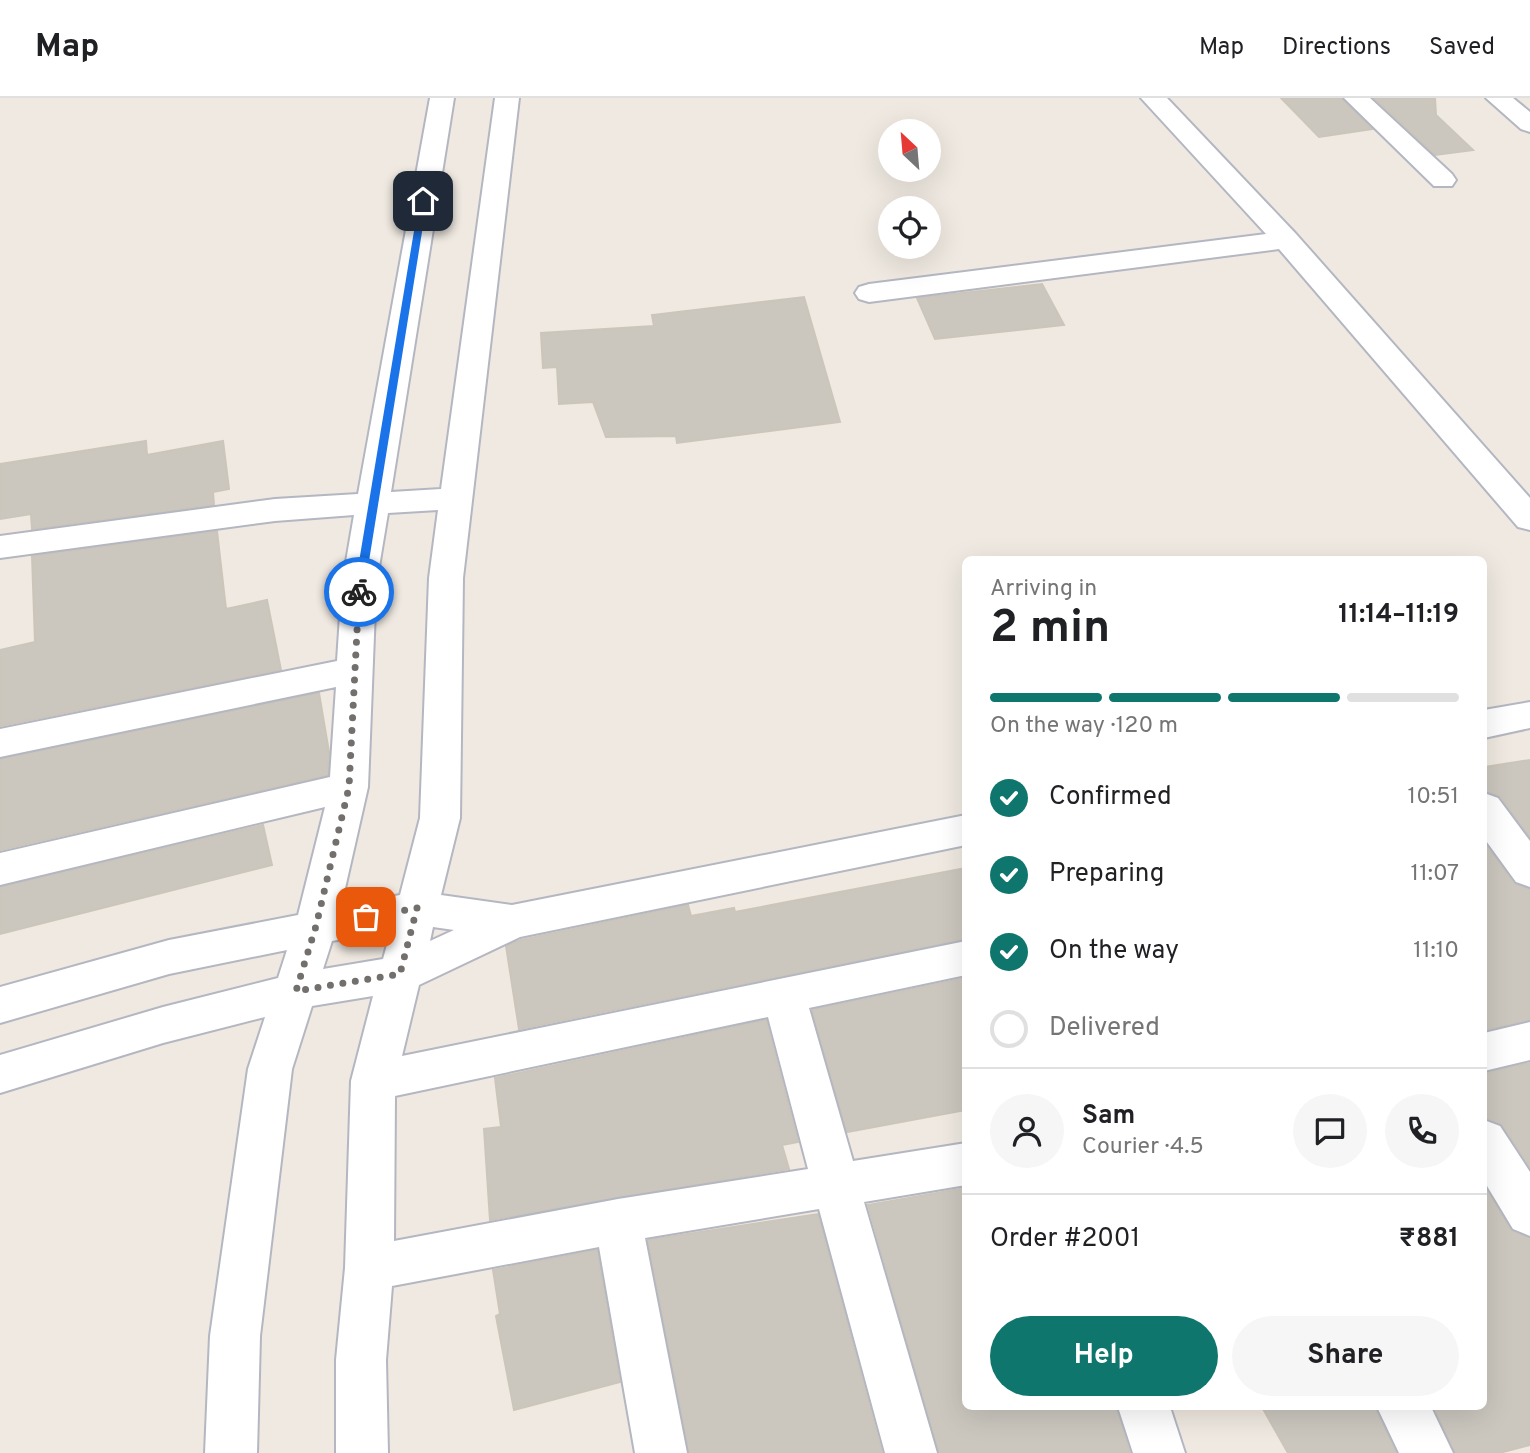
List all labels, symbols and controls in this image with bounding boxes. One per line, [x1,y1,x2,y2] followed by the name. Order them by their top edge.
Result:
[35,27,99,69] text: Map
[1199,33,1244,63] text: Map
[1282,33,1391,63] text: Directions
[1429,33,1495,63] text: Saved
[878,119,942,182] north arrow
[878,119,941,259] map controls
[393,171,453,231] pin
[404,182,442,220] icon: home
[878,196,941,259] button: locate
[324,557,394,627] courier
[340,573,378,611] icon: bike
[990,575,1097,604] text: Arriving in
[1338,599,1459,632] text: 11:14–11:19
[990,600,1110,659] text: 2 min
[990,712,1178,741] text: On the way · 120 m
[990,779,1028,817] icon: check
[1049,781,1172,814] text: Confirmed
[1408,783,1459,812] text: 10:51
[990,856,1028,894] icon: check
[1049,858,1164,891] text: Preparing
[1411,860,1459,889] text: 11:07
[336,887,396,947] pin
[347,898,385,936] icon: bag
[990,933,1028,971] icon: check
[1049,935,1179,968] text: On the way
[1413,937,1459,966] text: 11:10
[1049,1012,1160,1045] text: Delivered
[990,1094,1064,1168] button: person
[1293,1094,1367,1168] button: chat
[1385,1094,1459,1168] button: phone
[1082,1100,1135,1133] text: Sam
[1082,1133,1204,1162] text: Courier · 4.5
[990,1223,1140,1256] text: Order #2001
[1399,1223,1459,1256] text: ₹881
[990,1316,1218,1396] button: Help
[1232,1316,1459,1396] button: Share

